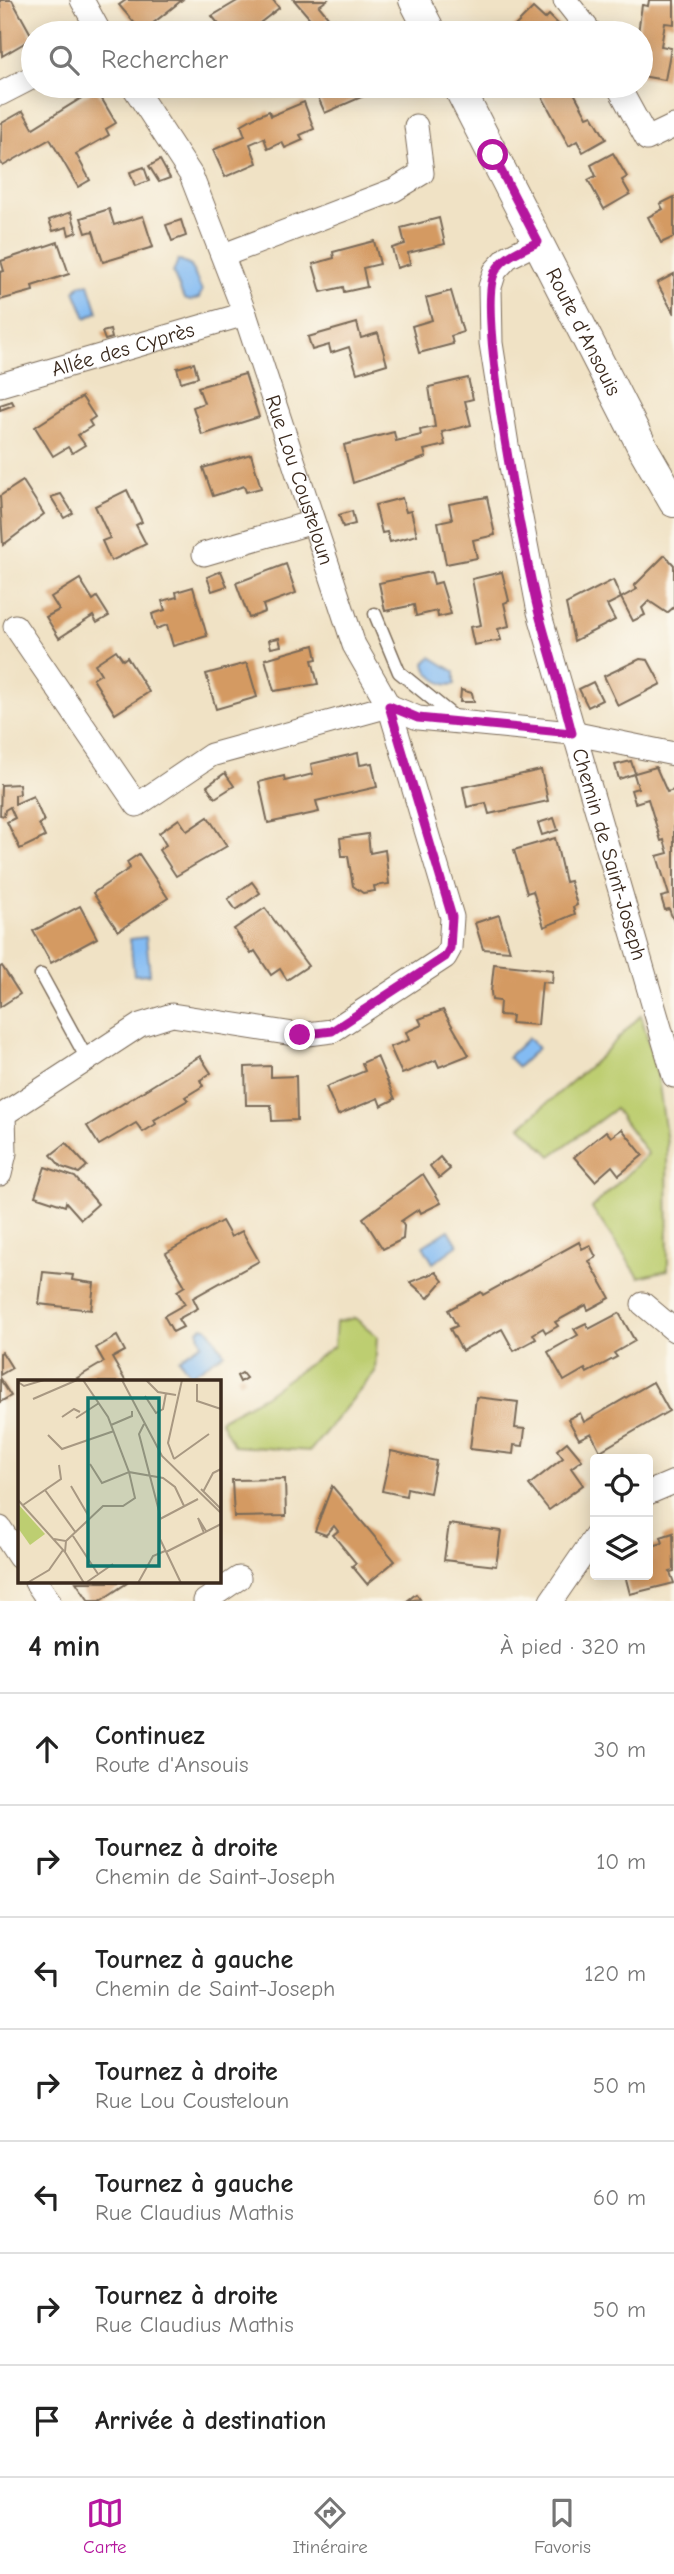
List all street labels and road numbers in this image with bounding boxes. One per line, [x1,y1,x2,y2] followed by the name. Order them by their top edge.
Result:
[541,264,626,400] street label: Route d'Ansouis
[49,317,197,381] street label: Allée des Cyprès
[260,392,339,568] street label: Rue Lou Cousteloun
[567,745,652,963] street label: Chemin de Saint-Joseph

